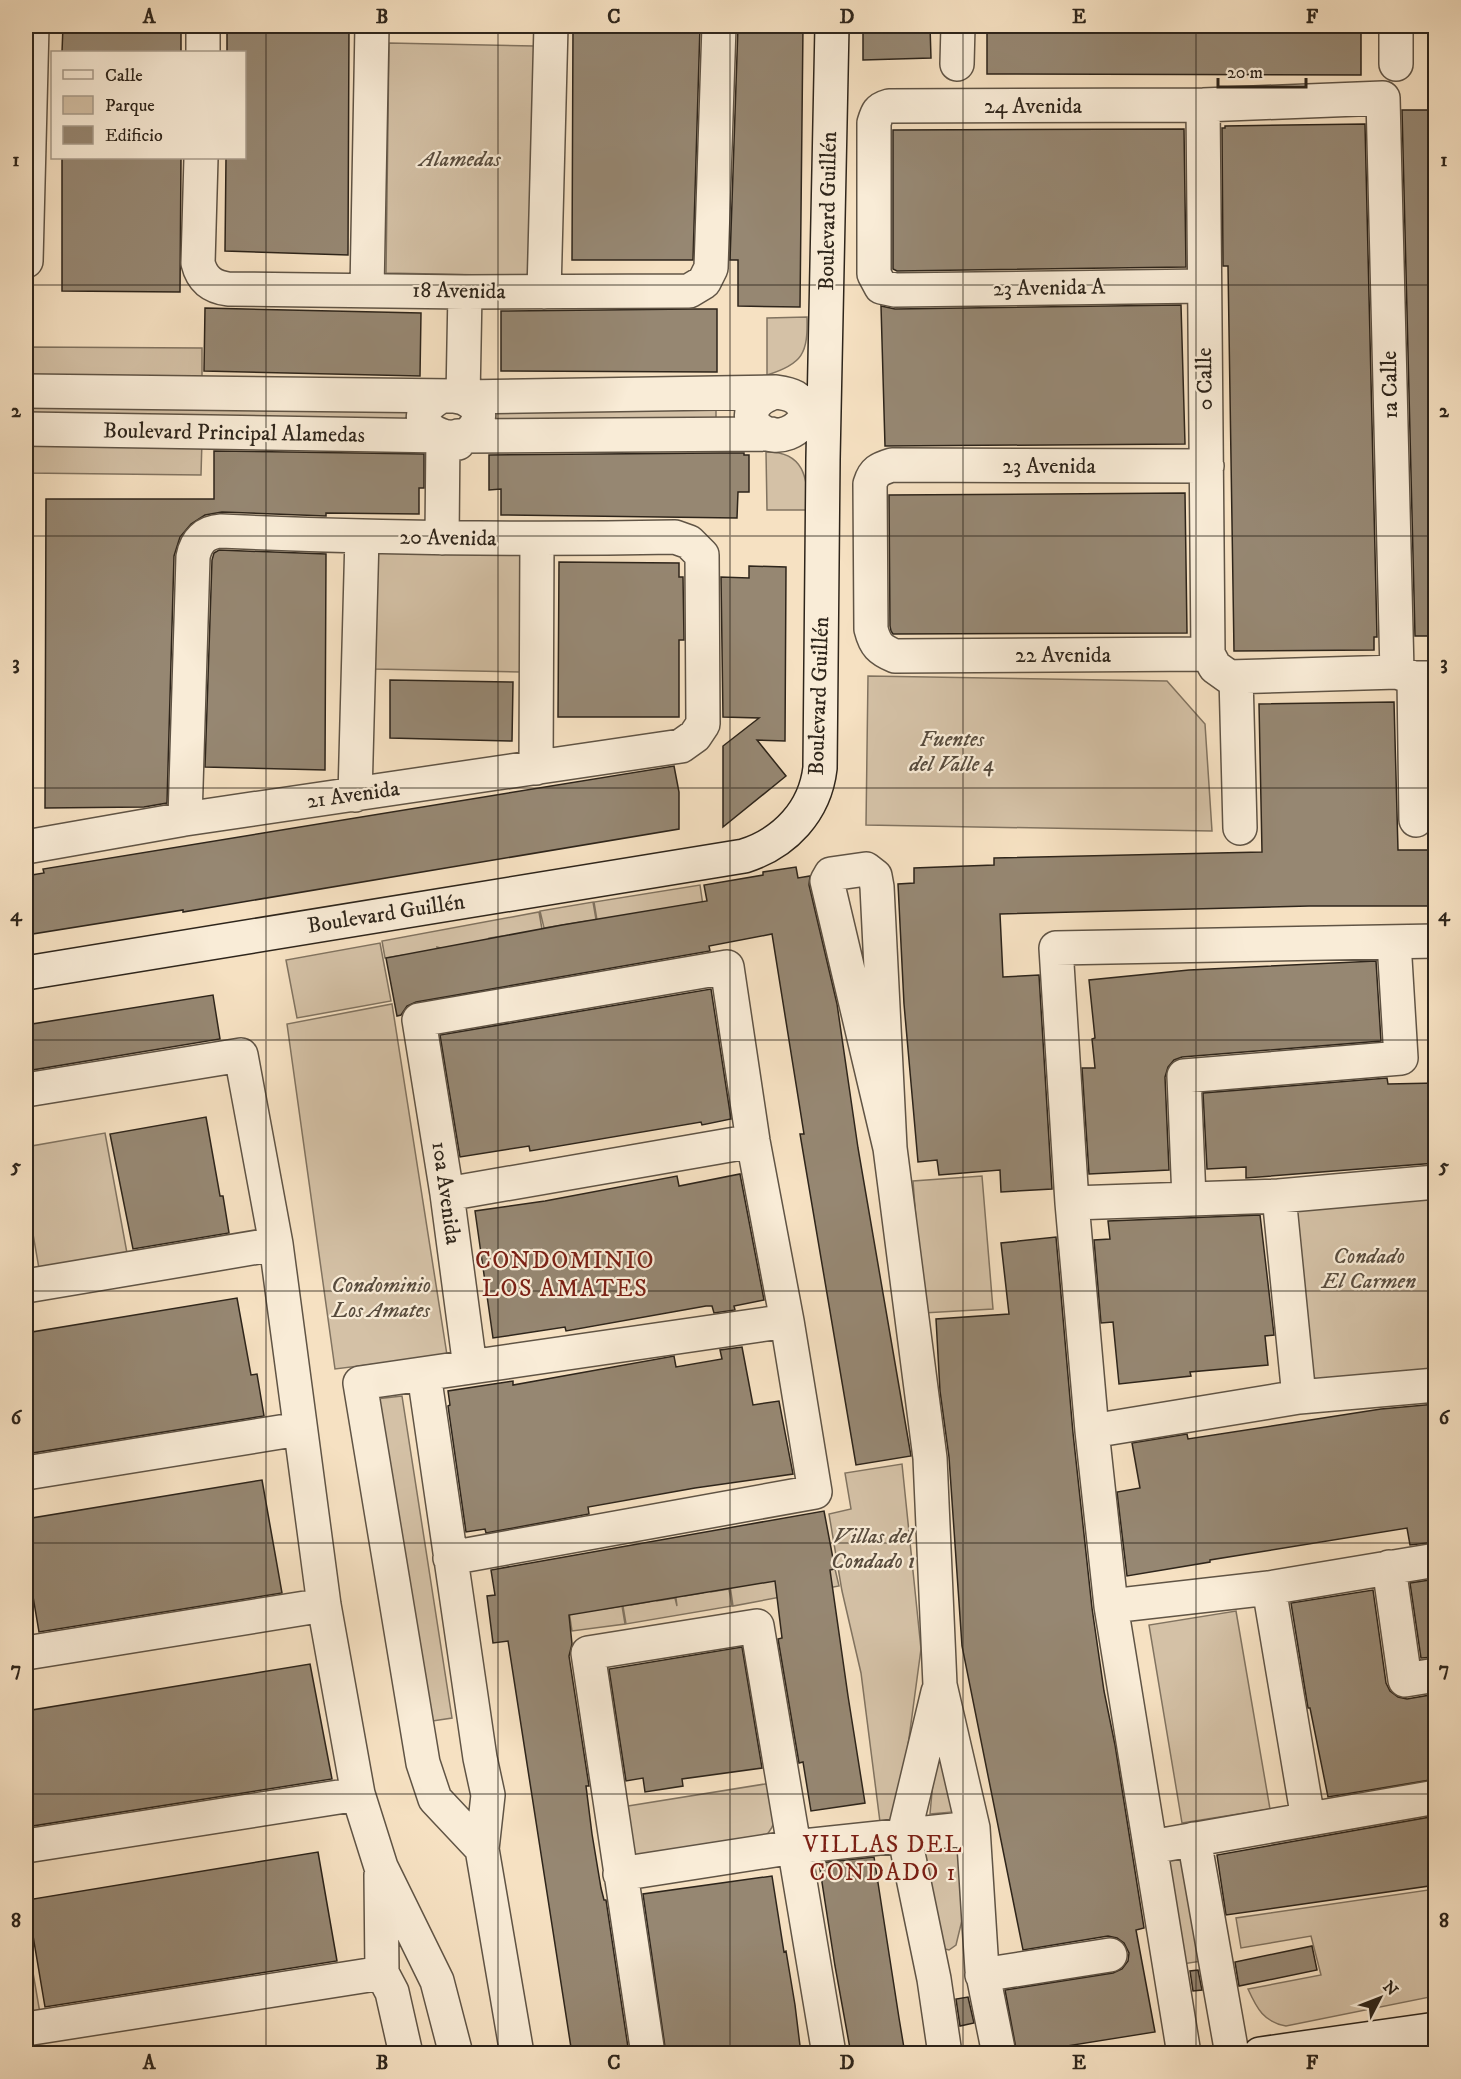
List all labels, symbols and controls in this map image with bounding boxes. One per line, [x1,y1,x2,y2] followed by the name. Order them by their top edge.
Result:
[142,5,157,30] text: A
[376,5,388,30] text: B
[607,5,621,30] text: C
[840,5,855,30] text: D
[1072,5,1086,30] text: E
[1306,5,1319,30] text: F
[51,51,246,159] legend
[1218,51,1306,89] scale bar
[1227,62,1263,84] text: 20 m
[105,65,143,87] text: Calle
[984,93,1083,120] street label: 24 Avenida
[105,95,155,117] text: Parque
[105,125,163,147] text: Edificio
[813,131,843,291] street label: Boulevard Guillén
[416,146,502,173] park label: Alamedas
[12,148,20,173] text: 1
[1440,148,1448,173] text: 1
[993,274,1106,302] street label: 23 Avenida A
[412,277,507,305] street label: 18 Avenida
[1191,347,1219,411] street label: 0 Calle
[1376,351,1404,419] street label: 1a Calle
[11,399,22,424] text: 2
[1439,399,1450,424] text: 2
[103,417,365,449] street label: Boulevard Principal Alamedas
[1002,453,1096,480] street label: 23 Avenida
[399,524,497,552] street label: 20 Avenida
[803,616,835,776] street label: Boulevard Guillén
[1015,642,1112,669] street label: 22 Avenida
[12,651,20,676] text: 3
[1440,651,1448,676] text: 3
[909,726,994,778] park label: Fuentes del Valle 4
[305,775,402,815] street label: 21 Avenida
[305,888,467,940] street label: Boulevard Guillén
[10,903,23,928] text: 4
[1438,903,1451,928] text: 4
[425,1140,467,1247] street label: 10a Avenida
[10,1154,21,1179] text: 5
[1438,1154,1449,1179] text: 5
[1320,1243,1416,1295] park label: Condado El Carmen
[475,1246,655,1304] district label: CONDOMINIO LOS AMATES
[330,1272,431,1324] park label: Condominio Los Amates
[11,1406,23,1431] text: 6
[1439,1406,1451,1431] text: 6
[831,1523,915,1575] park label: Villas del Condado 1
[11,1657,21,1682] text: 7
[1439,1657,1449,1682] text: 7
[802,1830,963,1888] district label: VILLAS DEL CONDADO 1
[11,1909,21,1934] text: 8
[1439,1909,1449,1934] text: 8
[1350,1968,1410,2028] north arrow
[1379,1977,1402,2000] text: N
[142,2051,157,2076] text: A
[376,2051,388,2076] text: B
[607,2051,621,2076] text: C
[840,2051,855,2076] text: D
[1072,2051,1086,2076] text: E
[1306,2051,1319,2076] text: F

